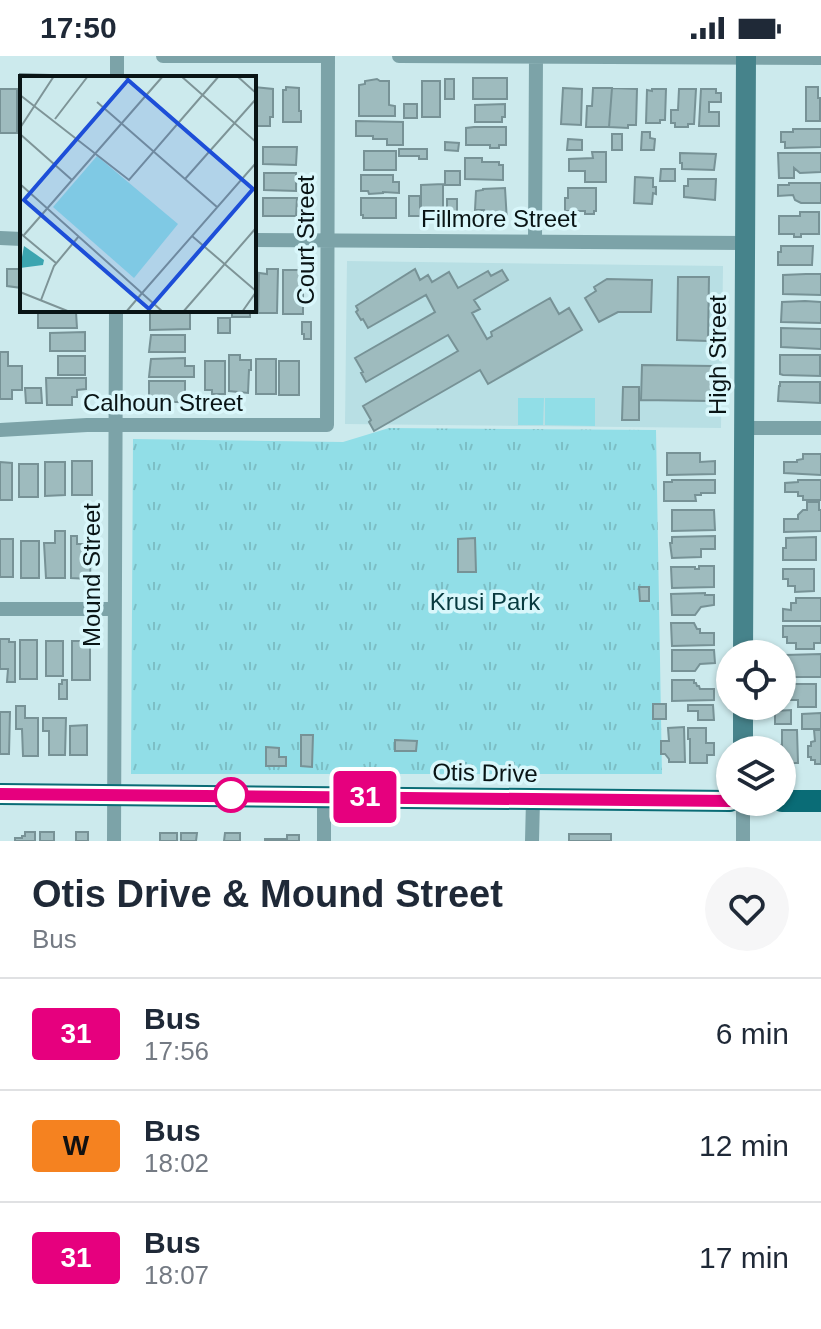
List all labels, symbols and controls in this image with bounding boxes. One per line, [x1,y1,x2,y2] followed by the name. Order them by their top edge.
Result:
[40,11,117,44] text: 17:50
[20,76,256,312] inset map
[292,175,319,305] street label: Court Street
[421,205,577,232] street label: Fillmore Street
[704,295,731,415] street label: High Street
[83,389,243,416] street label: Calhoun Street
[78,503,105,647] street label: Mound Street
[430,588,541,615] park label: Krusi Park
[716,640,796,816] map controls
[716,640,796,720] button: locate
[716,736,796,816] button: layers
[432,758,538,787] street label: Otis Drive
[329,771,401,823] line badge: 31
[214,778,248,812] unlabelled marker
[349,781,381,812] text: 31
[705,867,789,951] button: heart
[32,873,503,915] text: Otis Drive & Mound Street
[32,924,77,954] text: Bus
[144,1002,201,1035] text: Bus
[716,1017,789,1050] text: 6 min
[60,1018,92,1049] text: 31
[144,1036,209,1066] text: 17:56
[144,1114,201,1147] text: Bus
[699,1129,789,1162] text: 12 min
[63,1130,89,1161] text: W
[144,1148,209,1178] text: 18:02
[144,1226,201,1259] text: Bus
[699,1241,789,1274] text: 17 min
[60,1242,92,1273] text: 31
[144,1260,209,1290] text: 18:07

